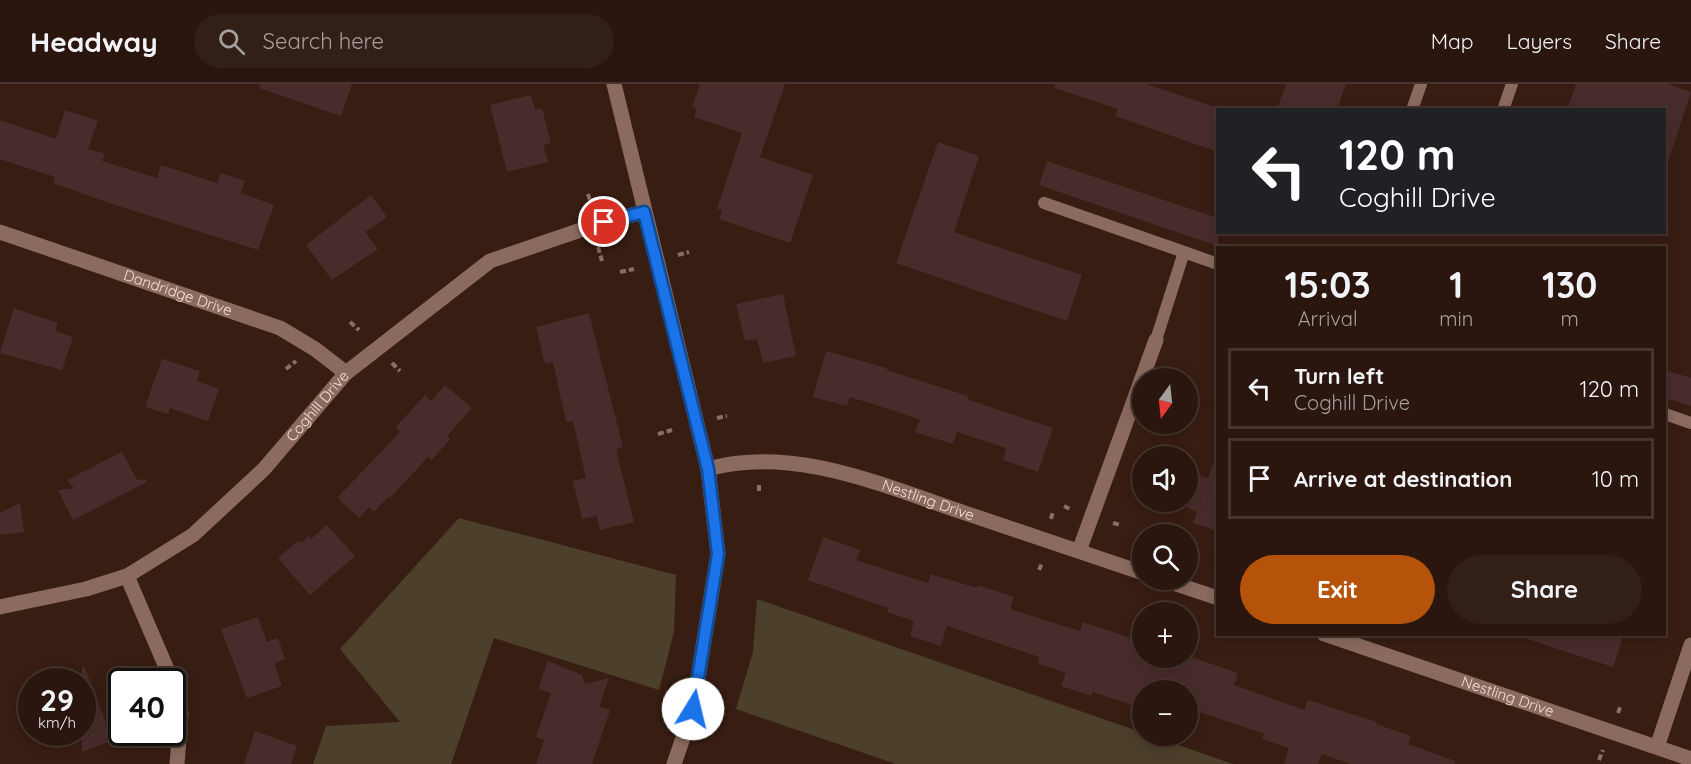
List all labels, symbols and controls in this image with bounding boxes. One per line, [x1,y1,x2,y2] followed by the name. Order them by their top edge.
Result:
[194,14,614,68] search box
[30,24,158,59] text: Headway
[215,25,248,58] icon: search
[263,27,384,55] text: Search here
[1431,28,1474,54] text: Map
[1507,28,1572,54] text: Layers
[1605,28,1661,54] text: Share
[1339,128,1456,181] text: 120 m
[1240,132,1318,210] icon: left
[1339,180,1496,214] text: Coghill Drive
[578,196,629,247] pin
[587,205,620,238] icon: arrive
[1285,262,1371,307] text: 15:03
[1449,262,1463,307] text: 1
[1542,262,1597,307] text: 130
[121,265,235,320] street label: Dandridge Drive
[1298,306,1358,331] text: Arrival
[1439,306,1473,331] text: min
[1561,306,1579,331] text: m
[1294,362,1384,390] text: Turn left
[282,367,353,445] street label: Coghill Drive
[1132,368,1198,434] north arrow
[1132,368,1198,746] map controls
[1243,372,1276,405] icon: left
[1580,375,1639,403] text: 120 m
[1294,390,1410,415] text: Coghill Drive
[1132,446,1198,512] button: sound
[1243,462,1276,495] icon: arrive
[1294,465,1512,493] text: Arrive at destination
[1592,465,1639,493] text: 10 m
[880,475,977,524] street label: Nestling Drive
[1132,524,1198,590] button: search
[1240,555,1435,624] button: Exit
[1447,555,1642,624] button: Share
[1132,602,1198,668] button: +
[108,668,186,746] speed limit sign: 40
[1459,672,1557,721] street label: Nestling Drive
[661,677,725,741] position arrow
[1132,680,1198,746] button: −
[40,681,74,719] text: 29
[38,713,76,732] text: km/h

